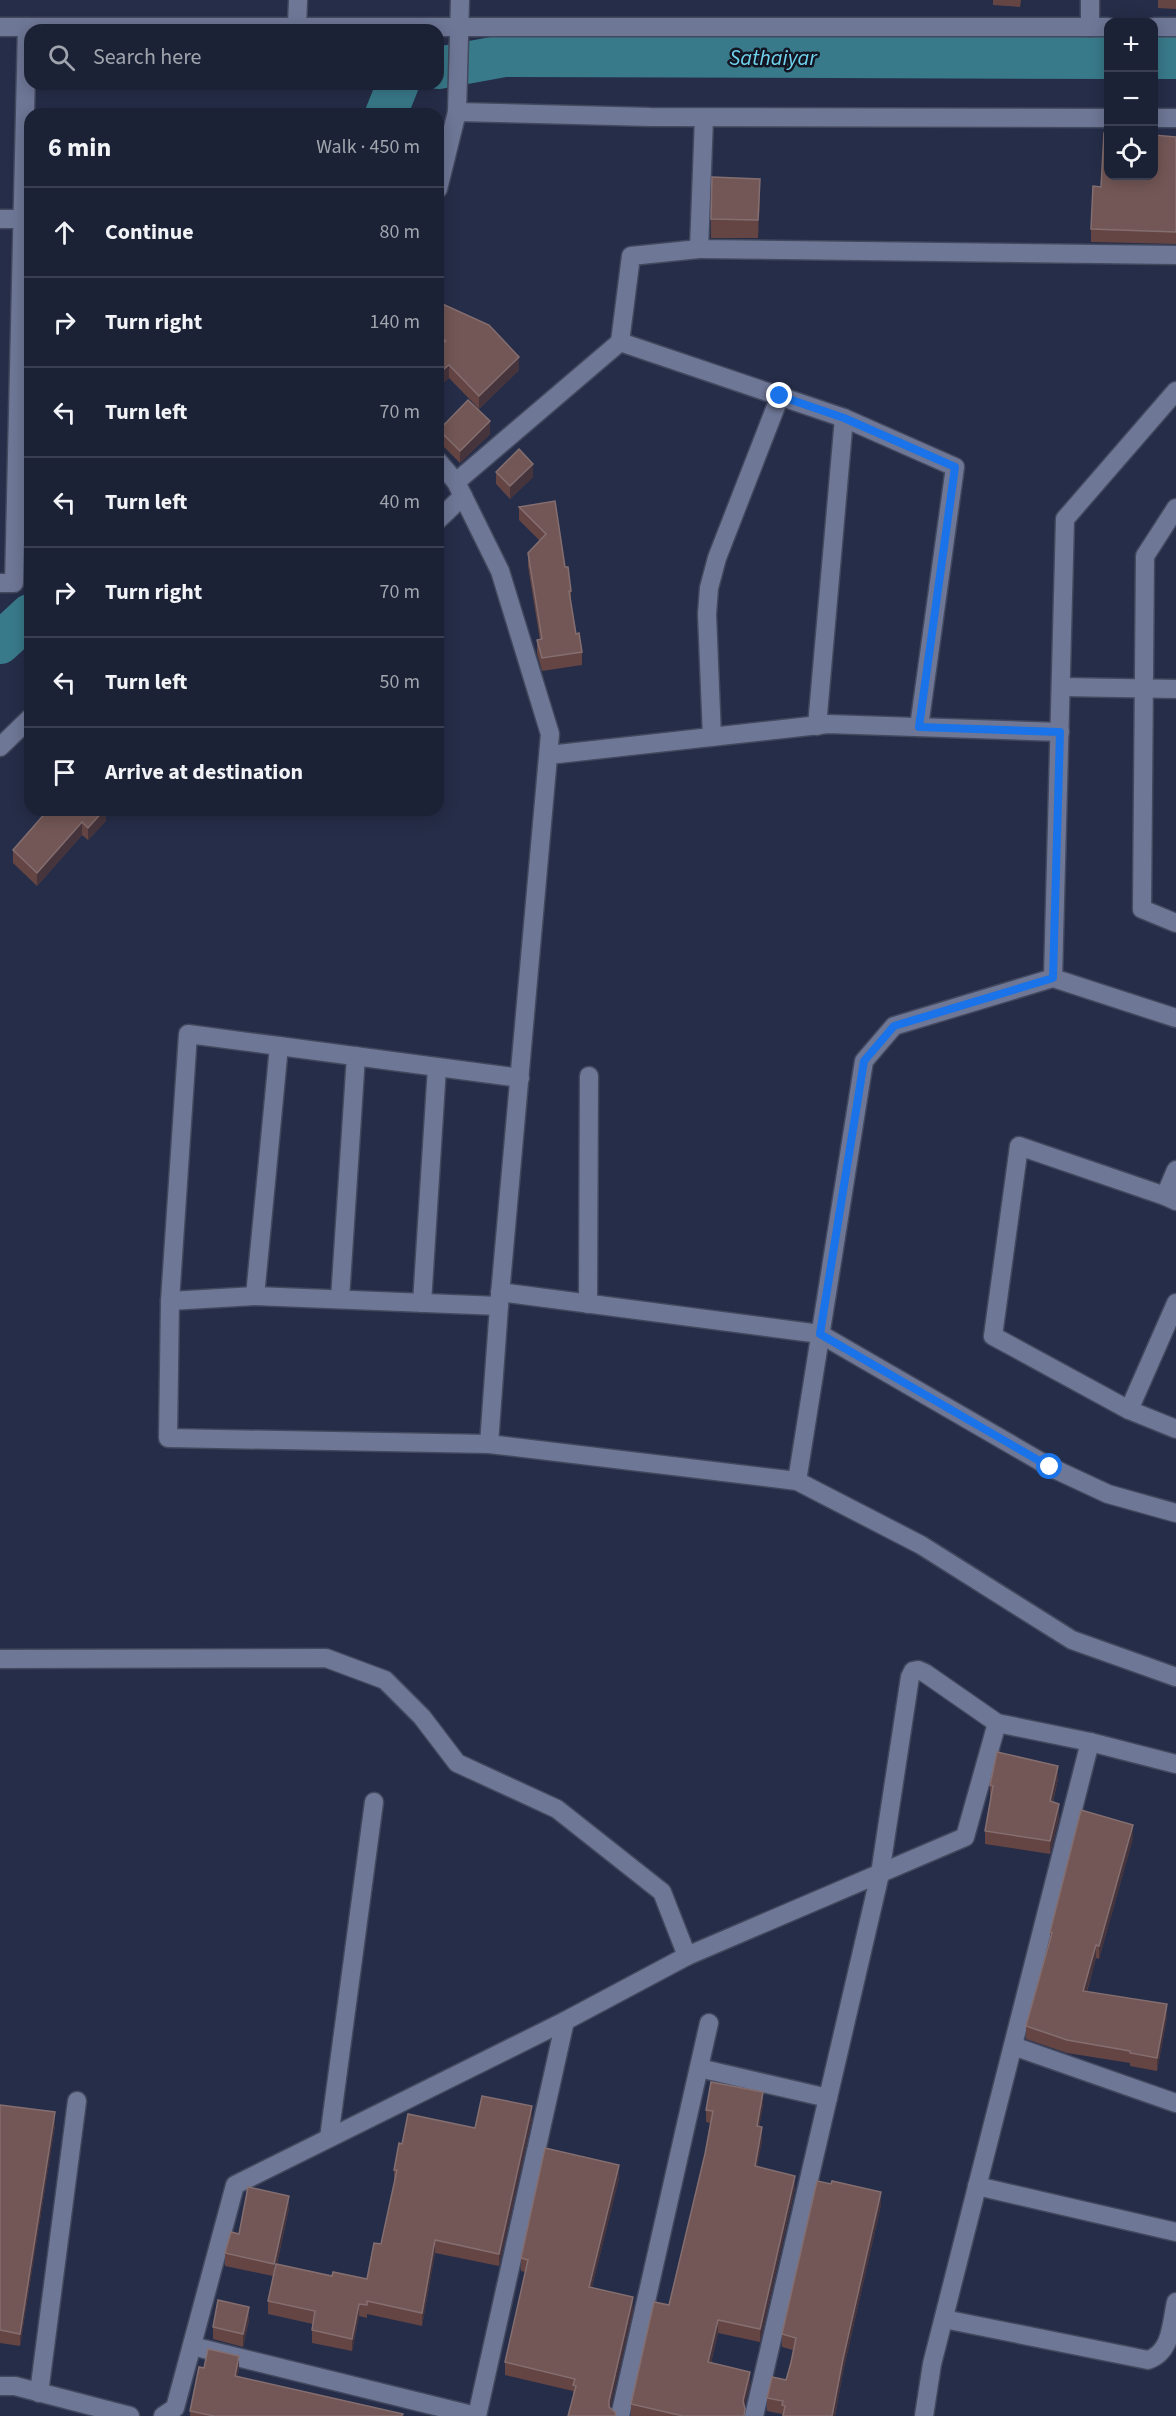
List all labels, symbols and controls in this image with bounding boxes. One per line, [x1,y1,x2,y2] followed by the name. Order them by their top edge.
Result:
[1104,18,1158,180] map controls
[1104,18,1158,72] button: +
[24,24,444,90] search box
[45,41,78,74] icon: search
[93,41,201,73] text: Search here
[729,42,818,74] water label: Sathaiyar
[1104,72,1158,126] button: −
[1104,126,1158,180] button: locate
[48,129,111,166] text: 6 min
[316,133,420,161] text: Walk · 450 m
[48,216,81,249] icon: ahead
[105,216,194,248] text: Continue
[380,218,420,246] text: 80 m
[48,306,81,339] icon: right
[105,306,202,338] text: Turn right
[370,308,420,336] text: 140 m
[766,382,792,408] route end
[48,396,81,429] icon: left
[105,396,187,428] text: Turn left
[380,398,420,426] text: 70 m
[48,486,81,519] icon: left
[105,486,187,518] text: Turn left
[380,488,420,516] text: 40 m
[48,576,81,609] icon: right
[105,576,202,608] text: Turn right
[380,578,420,606] text: 70 m
[48,666,81,699] icon: left
[105,666,187,698] text: Turn left
[380,668,420,696] text: 50 m
[48,756,81,789] icon: arrive
[105,756,303,788] text: Arrive at destination
[1036,1453,1062,1479] route start

